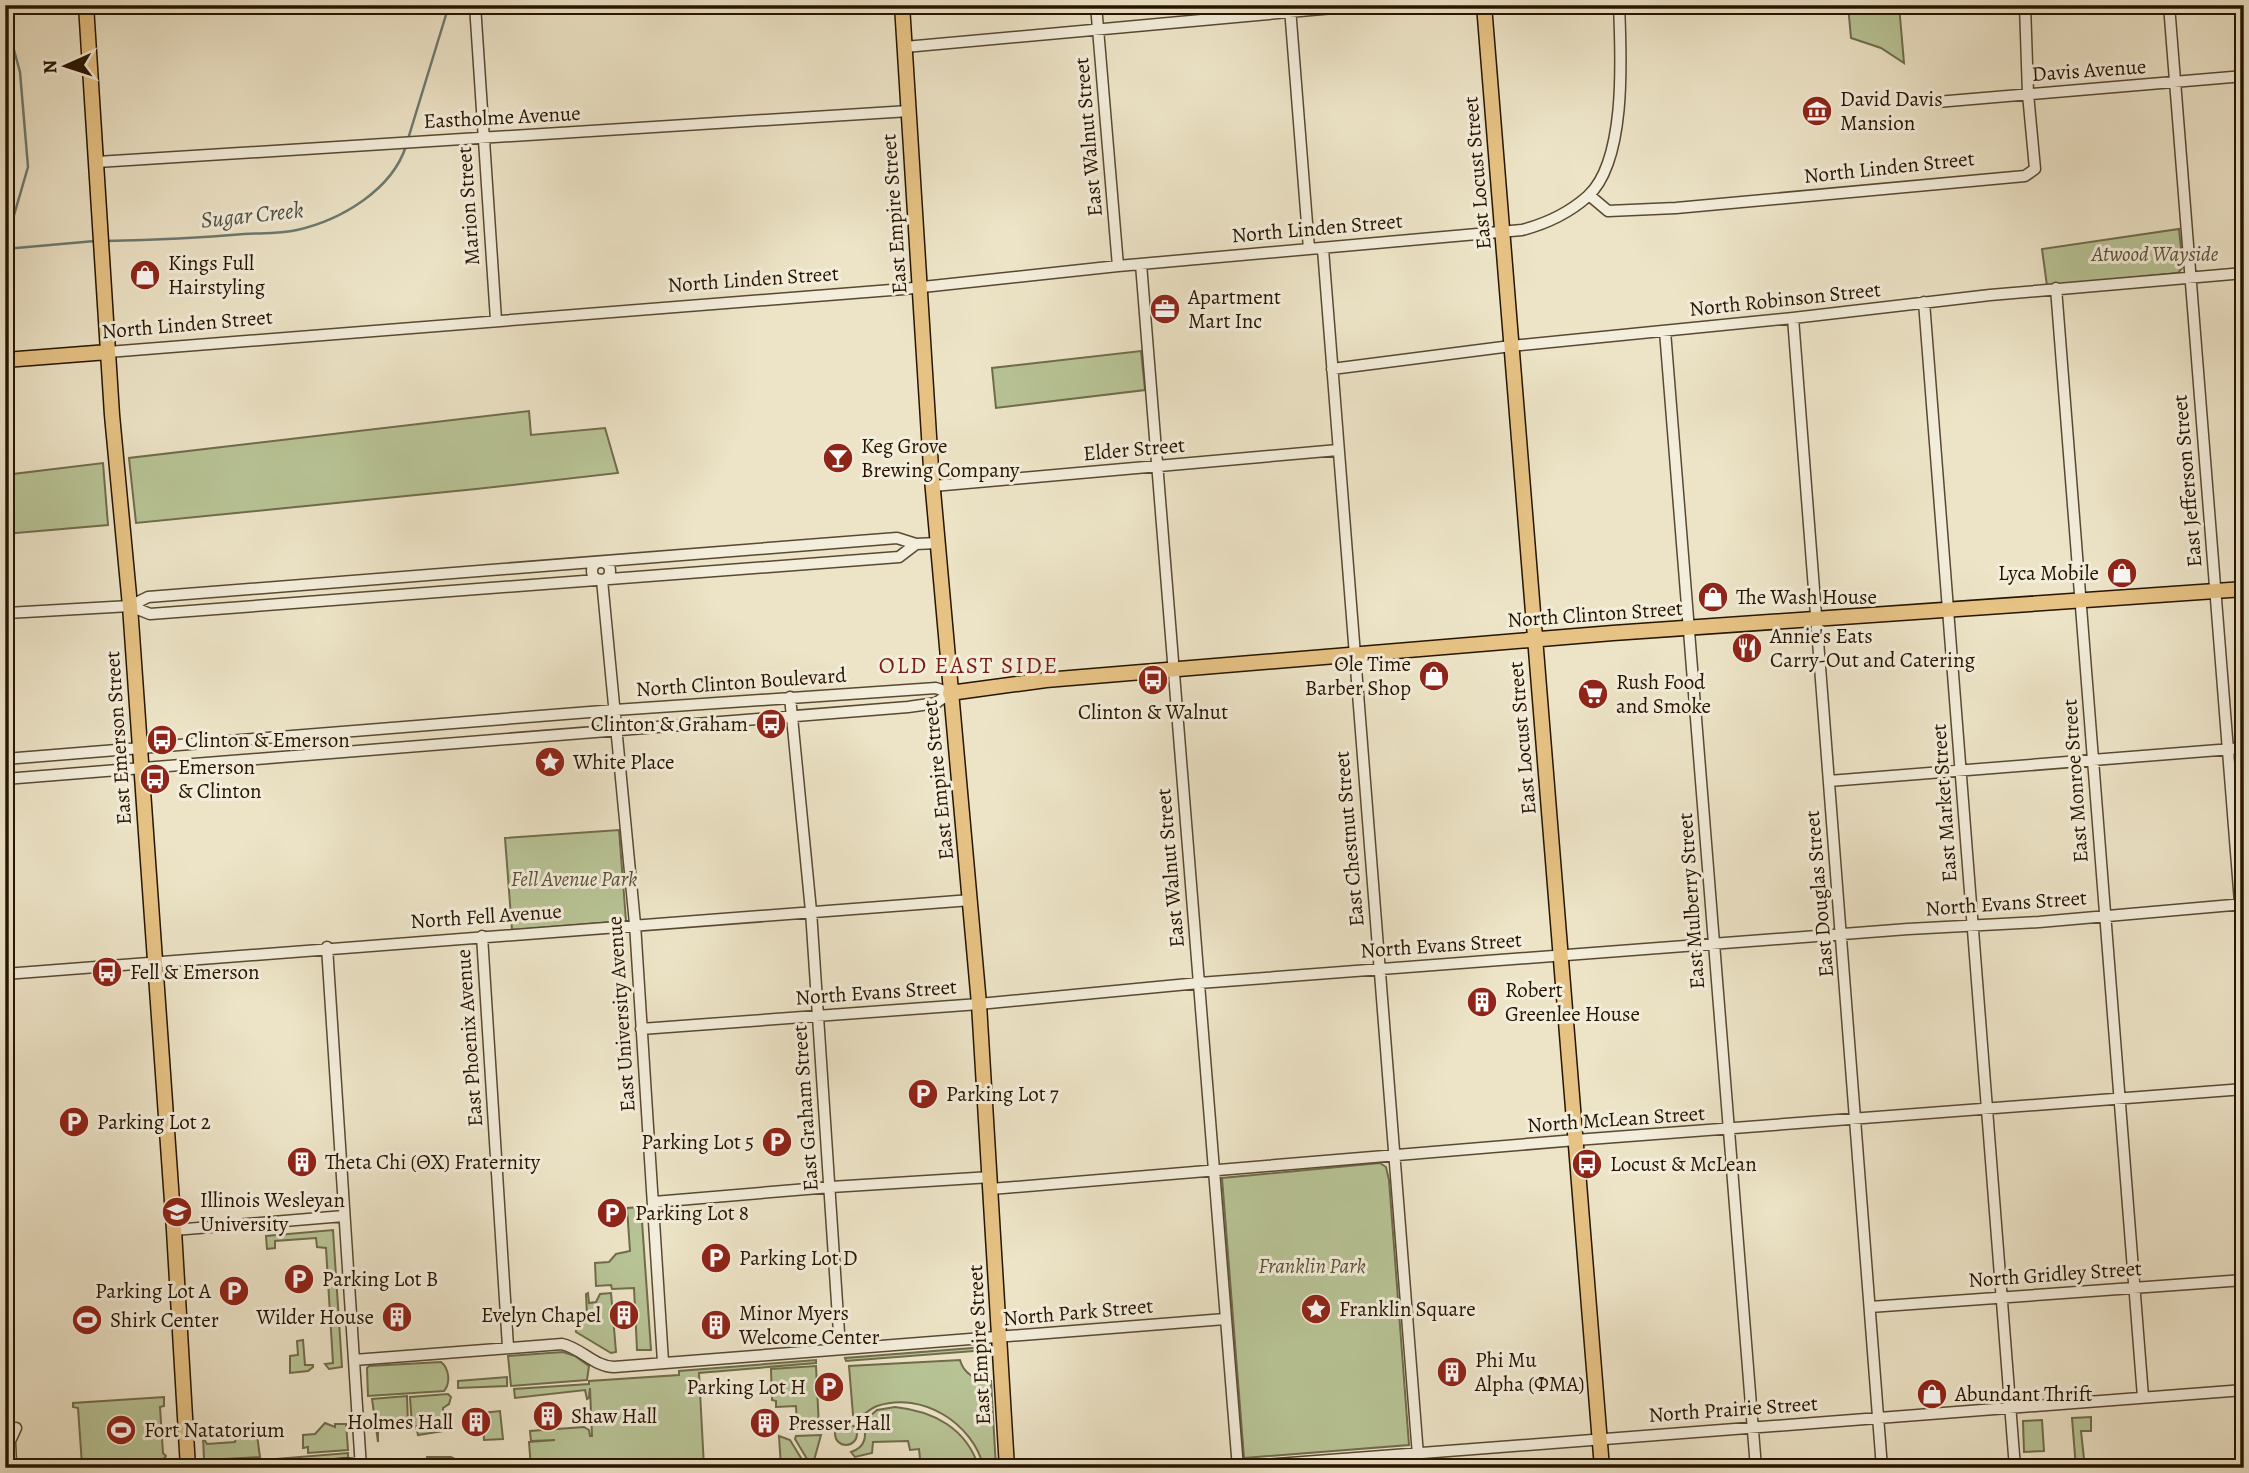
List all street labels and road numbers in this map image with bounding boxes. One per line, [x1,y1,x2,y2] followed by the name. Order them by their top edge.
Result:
[2031,52,2147,88] street label: Davis Avenue
[1067,56,1109,218] street label: East Walnut Street
[1456,95,1498,251] street label: East Locust Street
[423,99,581,135] street label: Eastholme Avenue
[874,133,914,295] street label: East Empire Street
[1802,144,1976,190] street label: North Linden Street
[450,146,486,266] street label: Marion Street
[1230,207,1404,249] street label: North Linden Street
[666,259,840,299] street label: North Linden Street
[1688,275,1882,323] street label: North Robinson Street
[100,303,274,345] street label: North Linden Street
[2165,393,2208,569] street label: East Jefferson Street
[1082,431,1186,467] street label: Elder Street
[1506,594,1684,634] street label: North Clinton Street
[98,650,138,826] street label: East Emerson Street
[1501,660,1543,816] street label: East Locust Street
[635,661,848,703] street label: North Clinton Boulevard
[2055,698,2095,864] street label: East Monroe Street
[916,699,960,861] street label: East Empire Street
[1924,723,1964,883] street label: East Market Street
[1327,750,1371,928] street label: East Chestnut Street
[1149,787,1191,949] street label: East Walnut Street
[1798,809,1840,979] street label: East Douglas Street
[1671,812,1711,990] street label: East Mulberry Street
[1924,883,2088,923] street label: North Evans Street
[409,897,563,935] street label: North Fell Avenue
[600,915,642,1113] street label: East University Avenue
[1359,925,1523,965] street label: North Evans Street
[449,948,489,1128] street label: East Phoenix Avenue
[794,972,958,1012] street label: North Evans Street
[785,1024,825,1192] street label: East Graham Street
[1526,1099,1706,1139] street label: North McLean Street
[1967,1254,2143,1294] street label: North Gridley Street
[961,1264,997,1426] street label: East Empire Street
[1002,1291,1154,1333] street label: North Park Street
[1647,1389,1819,1429] street label: North Prairie Street

